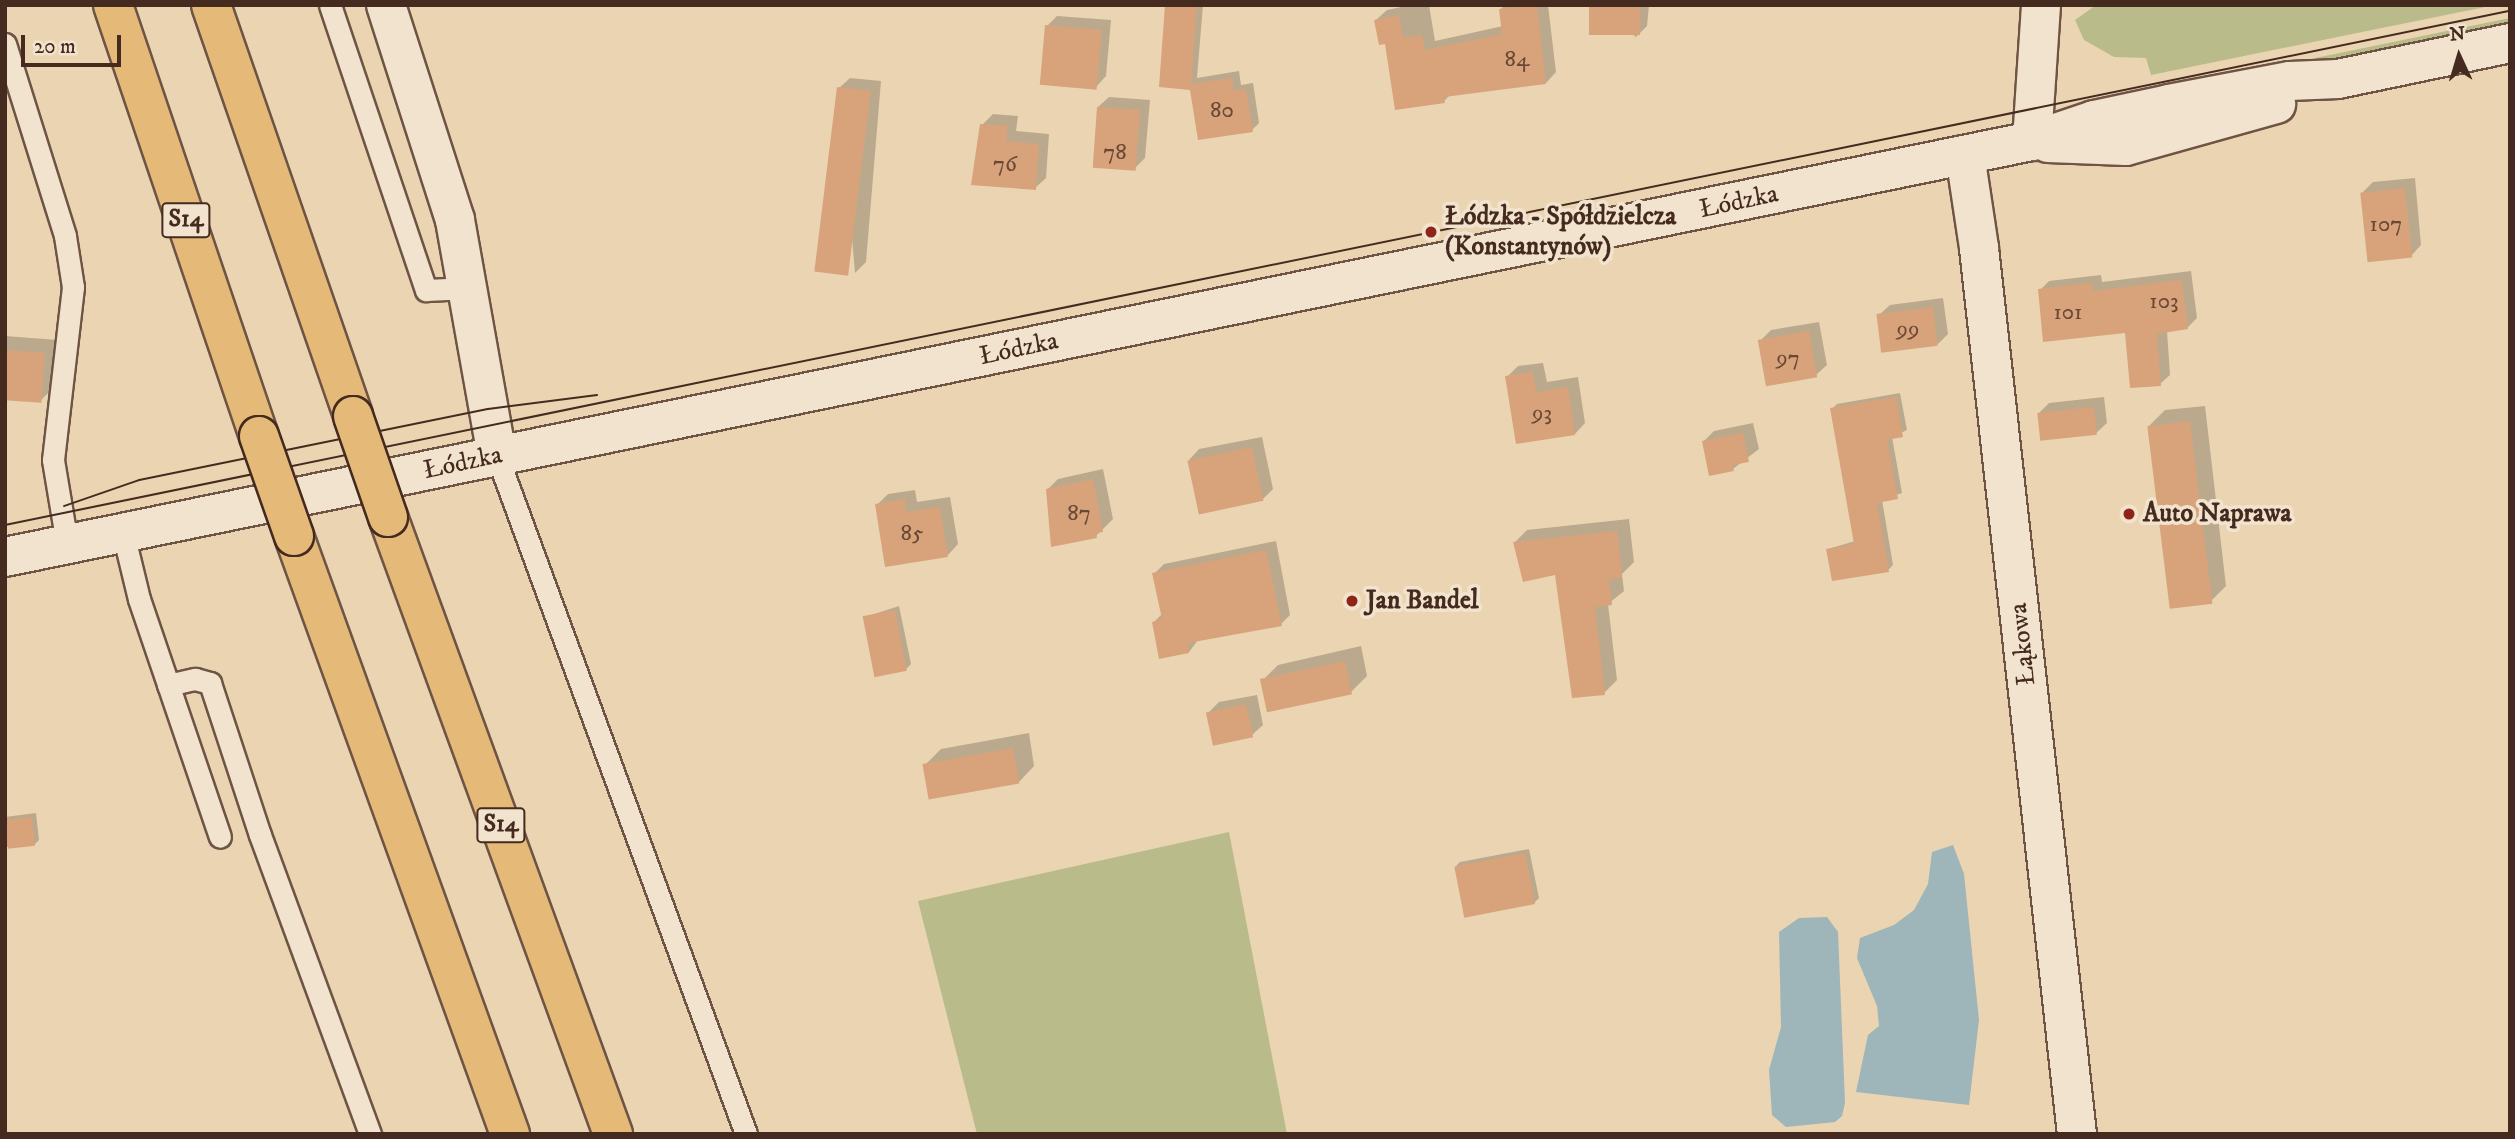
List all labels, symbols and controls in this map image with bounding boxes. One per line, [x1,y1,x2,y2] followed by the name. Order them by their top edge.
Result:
[24,21,124,65] scale bar
[2424,21,2494,91] north arrow
[2449,23,2466,47] text: N
[34,34,76,60] text: 20 m
[1505,46,1529,74] house number: 84
[1210,97,1234,125] house number: 80
[1103,139,1127,167] house number: 78
[993,151,1017,179] house number: 76
[1697,178,1781,226] street label: Łódzka
[160,200,212,240] road number: S14
[1445,201,1676,262] place label: Łódzka - Spółdzielcza (Konstantynów)
[2370,211,2402,239] house number: 107
[1423,224,1439,240] marker: Łódzka - Spółdzielcza (Konstantynów)
[2149,288,2179,316] house number: 103
[2053,299,2083,327] house number: 101
[1897,316,1919,344] house number: 99
[977,325,1061,373] street label: Łódzka
[1776,345,1800,373] house number: 97
[1532,400,1552,428] house number: 93
[421,439,505,487] street label: Łódzka
[2143,498,2292,530] place label: Auto Naprawa
[1067,500,1091,528] house number: 87
[2121,506,2137,522] marker: Auto Naprawa
[901,520,923,548] house number: 85
[1366,585,1479,617] place label: Jan Bandel
[1344,593,1360,609] marker: Jan Bandel
[2003,601,2043,687] street label: Łąkowa
[475,804,527,846] road number: S14

